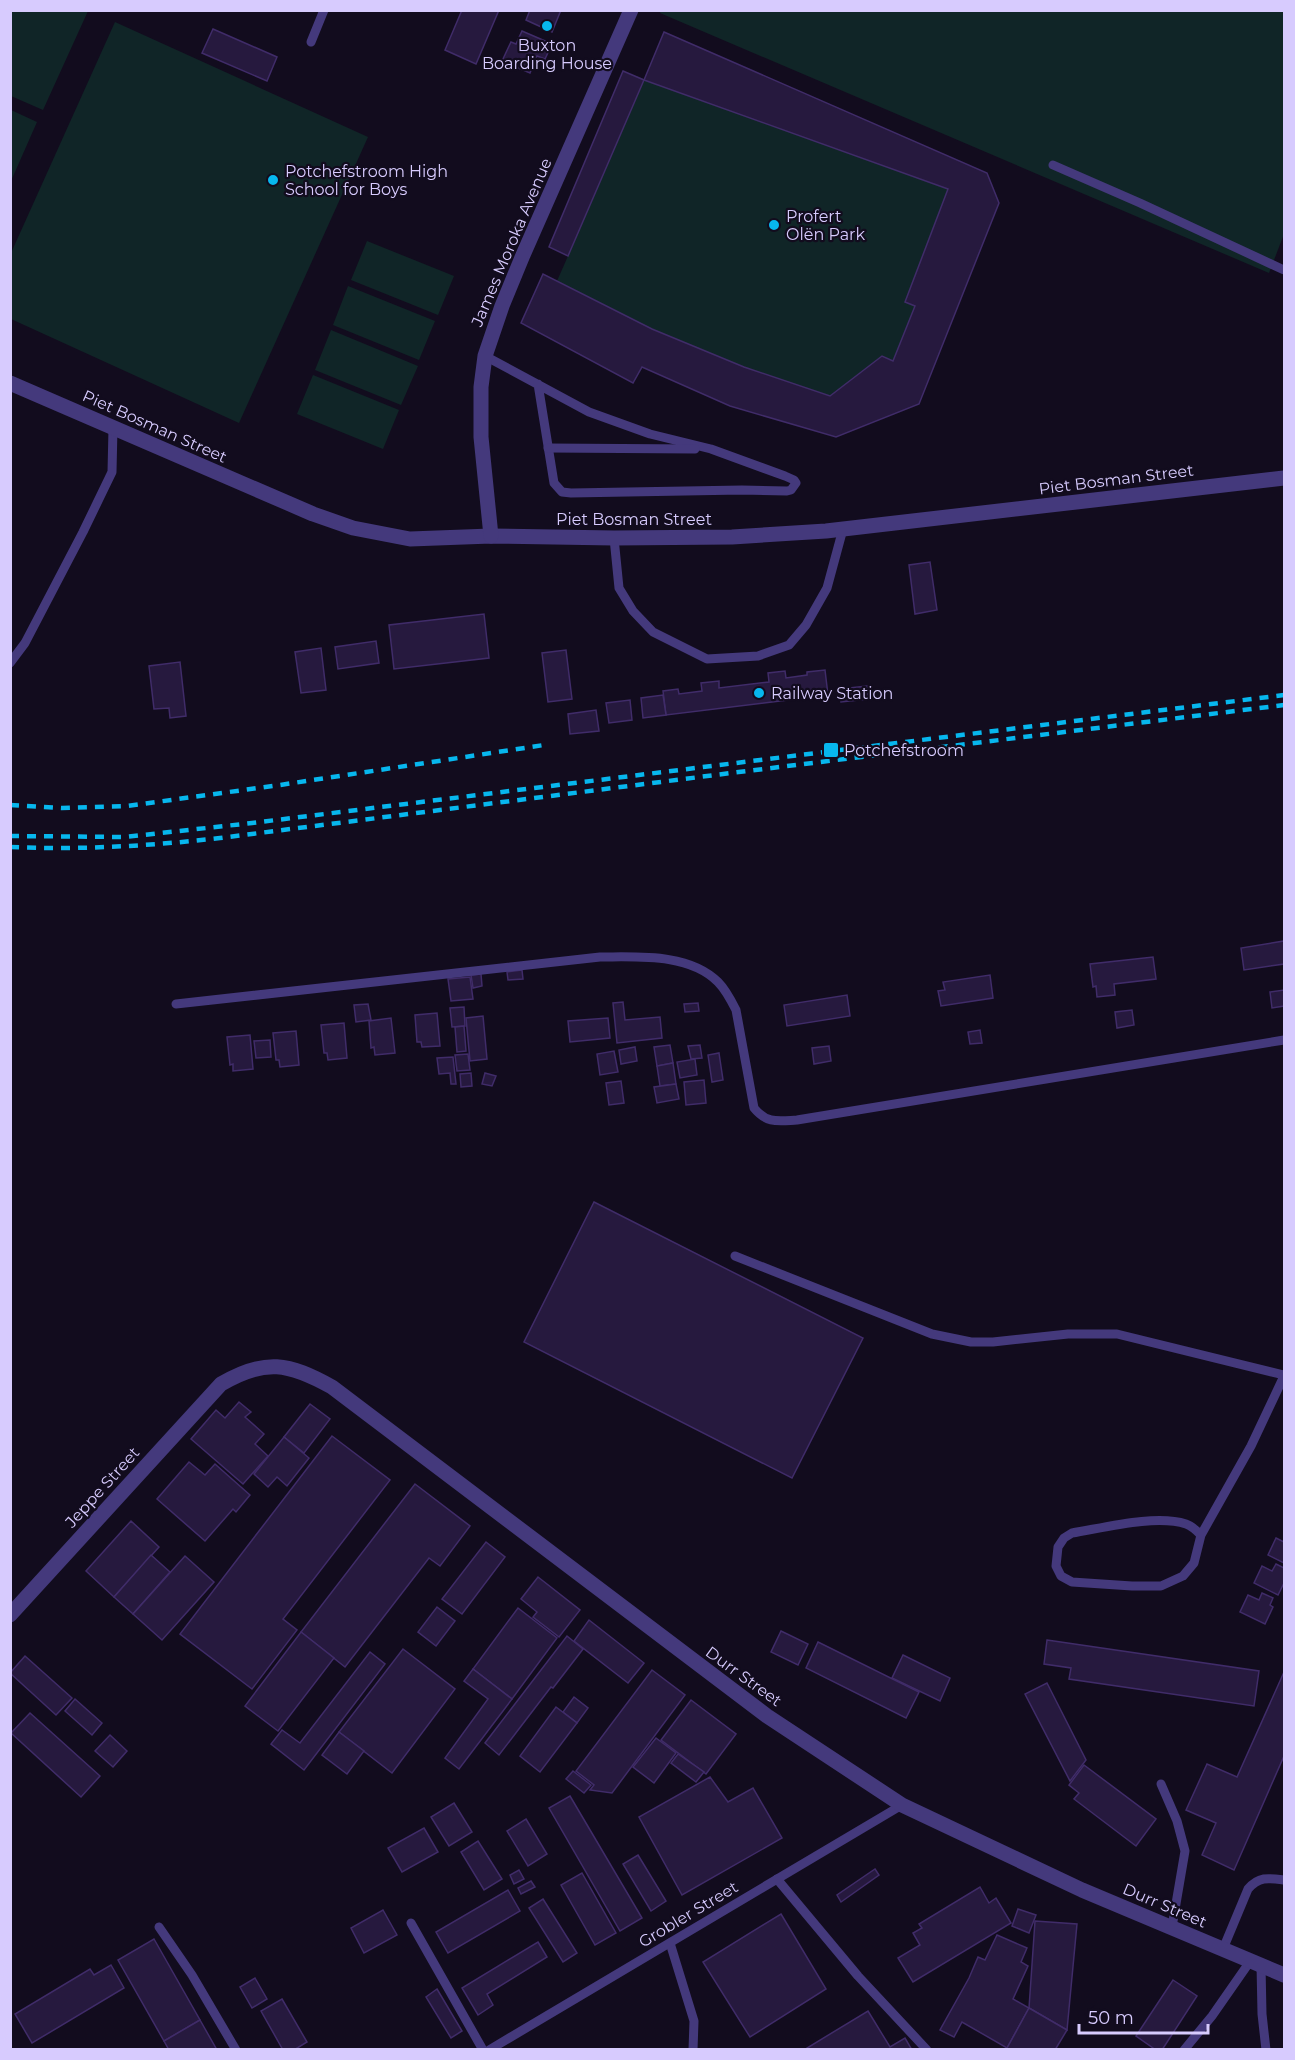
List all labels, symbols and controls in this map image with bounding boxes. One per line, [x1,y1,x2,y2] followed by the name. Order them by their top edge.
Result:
[540,19,554,33] marker: Buxton Boarding House
[482,36,612,73] place label: Buxton Boarding House
[467,155,556,330] street label: James Moroka Avenue
[285,162,448,199] place label: Potchefstroom High School for Boys
[266,173,280,187] marker: Potchefstroom High School for Boys
[786,207,865,244] place label: Profert Olën Park
[767,218,781,232] marker: Profert Olën Park
[80,386,230,467] street label: Piet Bosman Street
[1038,461,1195,498] street label: Piet Bosman Street
[556,510,712,529] street label: Piet Bosman Street
[771,684,893,703] place label: Railway Station
[752,686,766,700] marker: Railway Station
[822,741,840,759] marker: Potchefstroom
[844,741,964,760] place label: Potchefstroom
[61,1443,144,1532] street label: Jeppe Street
[702,1642,786,1711] street label: Durr Street
[635,1877,742,1952] street label: Grobler Street
[1120,1879,1210,1932] street label: Durr Street
[1079,1997,1208,2035] scale bar
[1088,2007,1134,2029] text: 50 m

